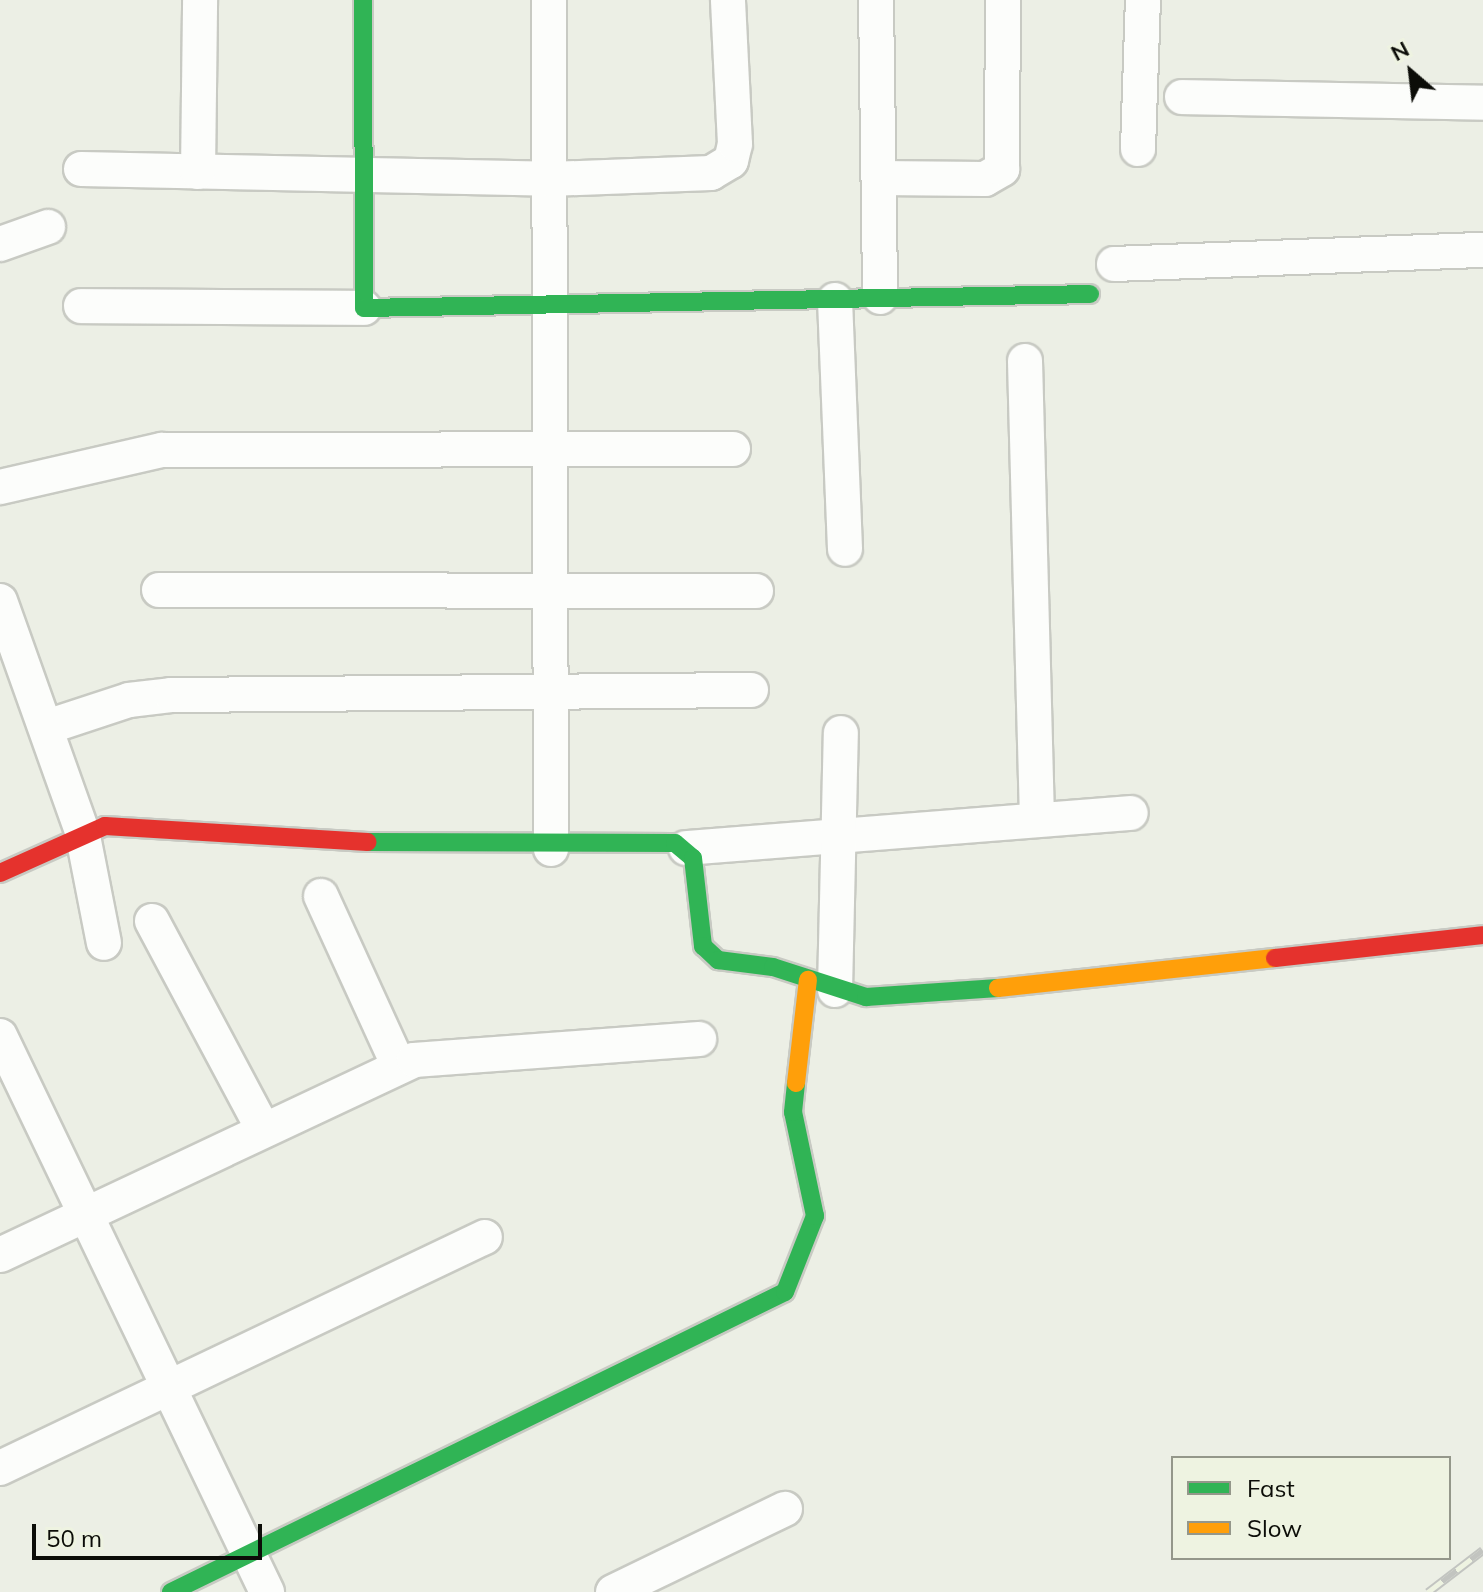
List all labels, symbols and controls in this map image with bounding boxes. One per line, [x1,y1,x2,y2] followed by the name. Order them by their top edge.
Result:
[1371,32,1451,112] north arrow
[1386,35,1414,67] text: N
[1171,1456,1451,1560] legend
[1247,1473,1295,1503] text: Fast
[36,1508,266,1558] scale bar
[1247,1513,1302,1543] text: Slow
[46,1523,102,1553] text: 50 m

